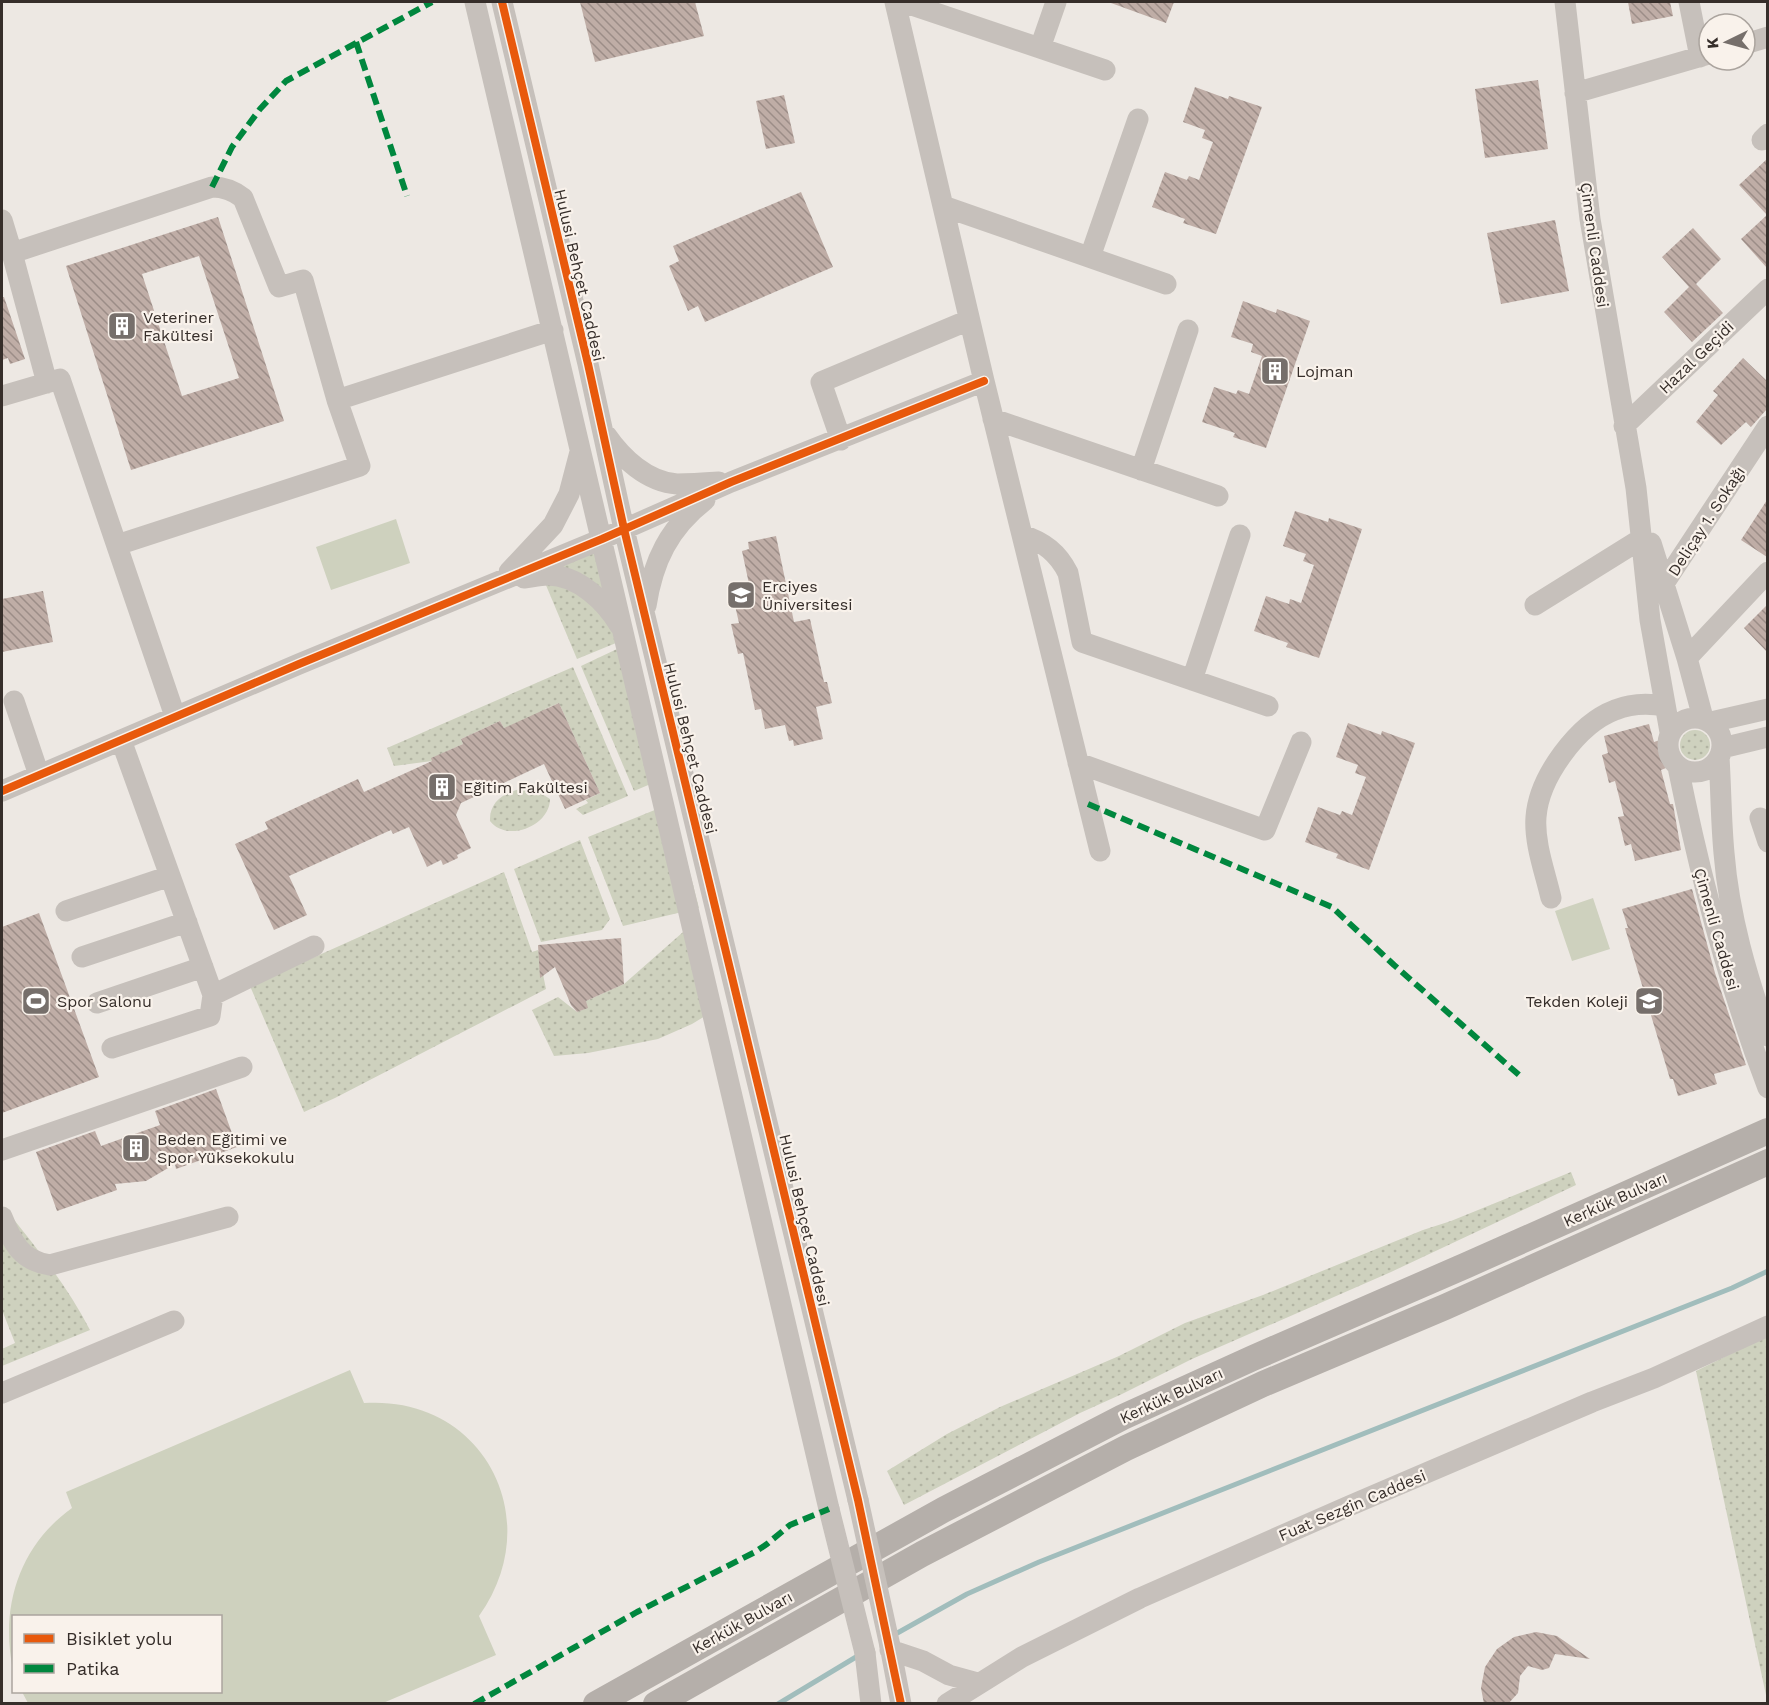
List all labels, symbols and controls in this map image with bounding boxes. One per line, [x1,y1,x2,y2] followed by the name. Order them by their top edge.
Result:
[1697,12,1757,72] north arrow
[1703,37,1723,50] text: K
[1576,181,1613,309] street label: Çimenli Caddesi
[550,187,609,363] street label: Hulusi Behçet Caddesi
[143,308,214,345] place label: Veteriner Fakültesi
[106,310,138,342] building icon: Veteriner Fakültesi
[1655,317,1738,398] street label: Hazal Geçidi
[1259,355,1291,387] building icon: Lojman
[1296,362,1353,381] place label: Lojman
[1664,463,1749,580] street label: Deliçay 1. Sokağı
[762,577,852,614] place label: Erciyes Üniversitesi
[725,579,757,611] school or university icon: Erciyes Üniversitesi
[660,660,721,836] street label: Hulusi Behçet Caddesi
[426,771,458,803] building icon: Eğitim Fakültesi
[463,778,588,797] place label: Eğitim Fakültesi
[1690,866,1743,992] street label: Çimenli Caddesi
[20,985,52,1017] sports icon: Spor Salonu
[1633,985,1665,1017] school or university icon: Tekden Koleji
[57,992,152,1011] place label: Spor Salonu
[1525,992,1628,1011] place label: Tekden Koleji
[157,1130,295,1167] place label: Beden Eğitimi ve Spor Yüksekokulu
[120,1132,152,1164] building icon: Beden Eğitimi ve Spor Yüksekokulu
[775,1132,834,1308] street label: Hulusi Behçet Caddesi
[1560,1168,1670,1231] street label: Kerkük Bulvarı
[1117,1363,1226,1428] street label: Kerkük Bulvarı
[1276,1466,1429,1545] street label: Fuat Sezgin Caddesi
[689,1587,796,1658] street label: Kerkük Bulvarı
[12,1615,222,1693] legend
[66,1628,173,1649] text: Bisiklet yolu
[66,1658,119,1679] text: Patika

